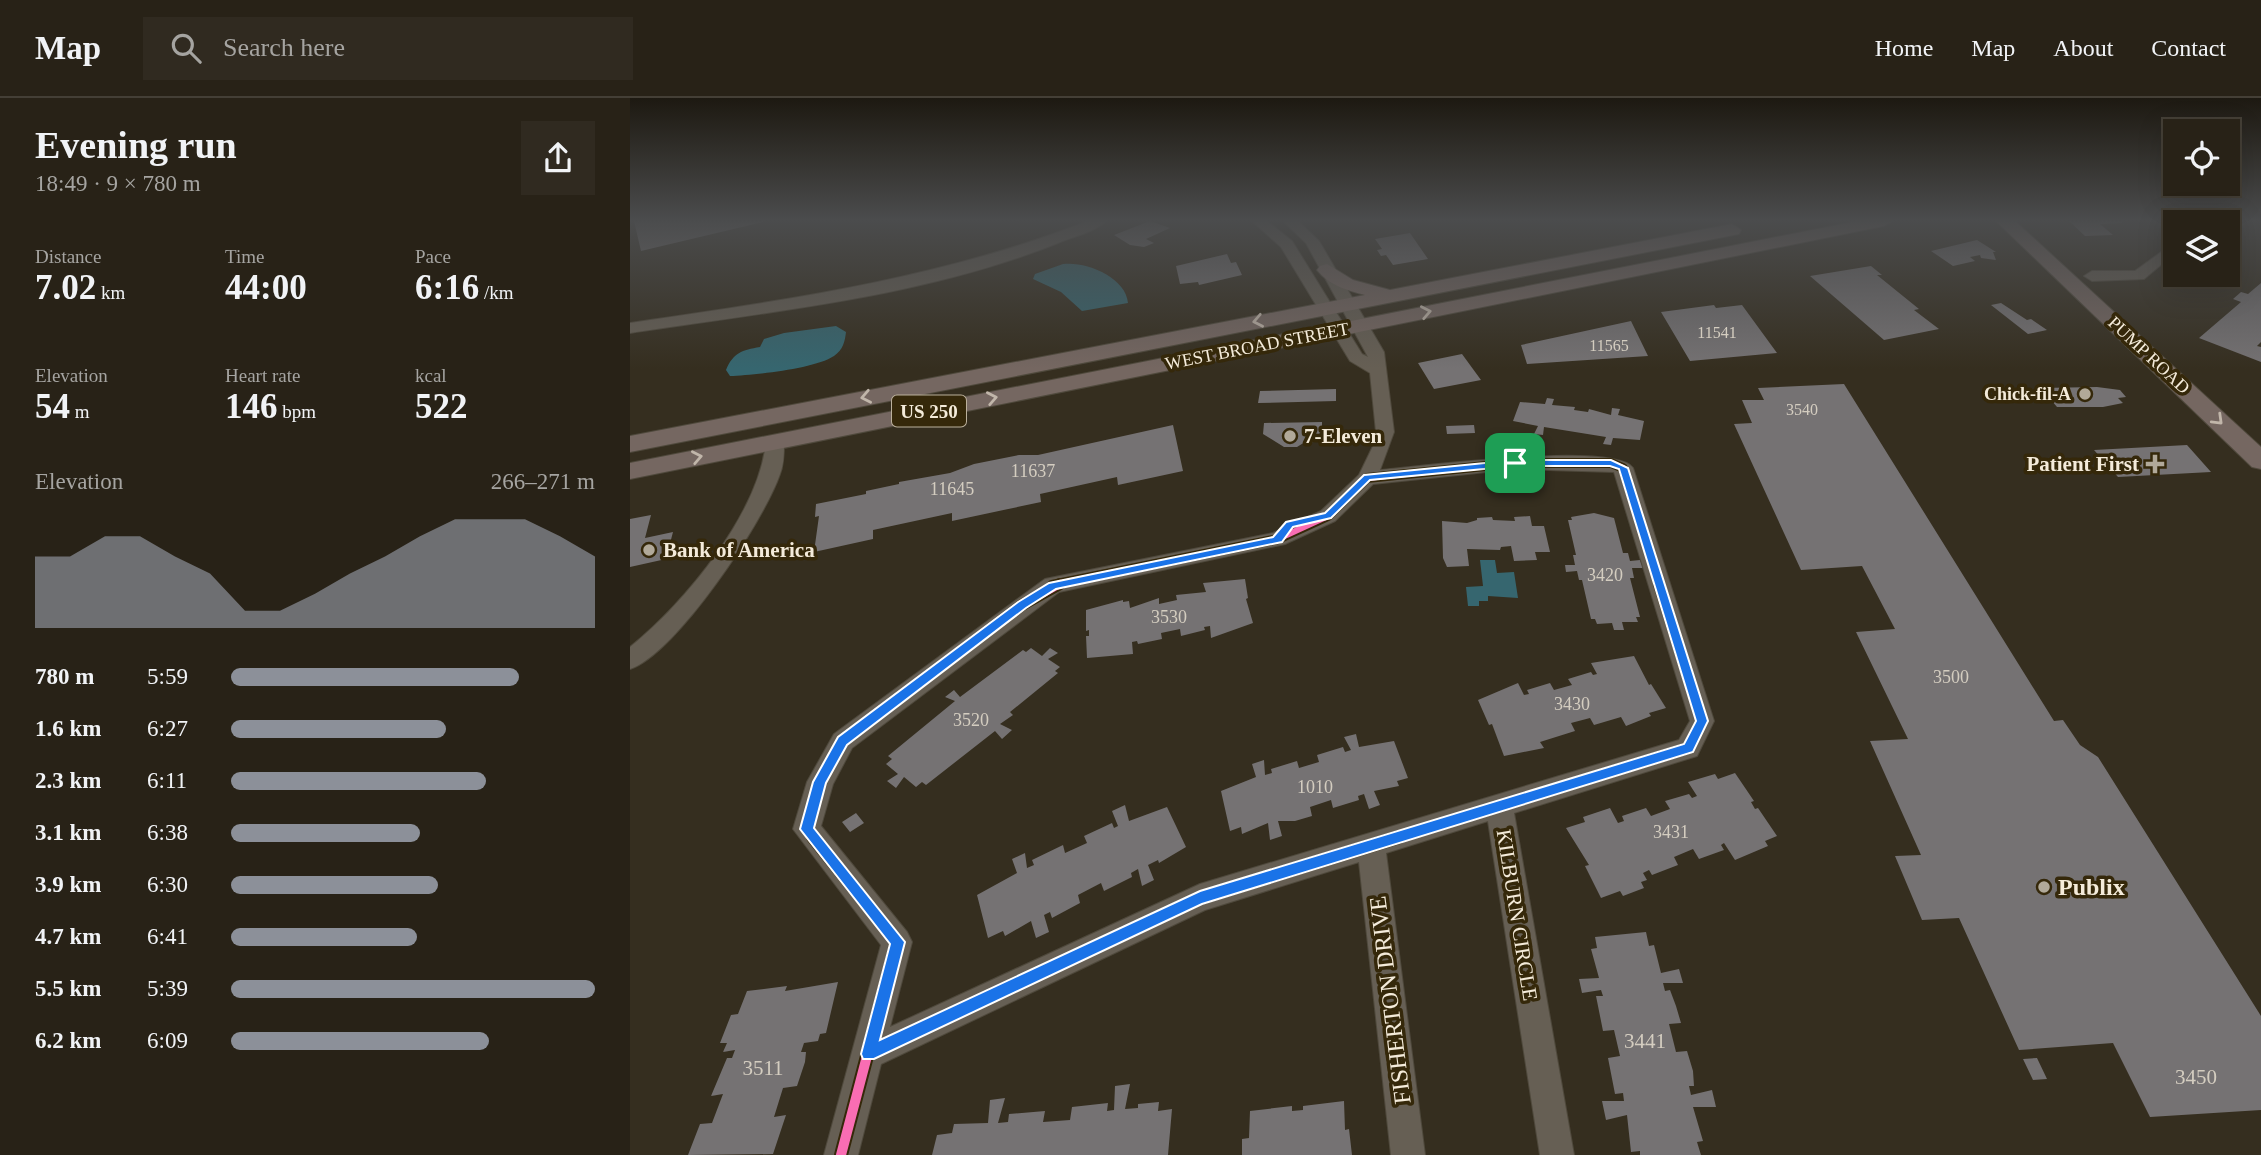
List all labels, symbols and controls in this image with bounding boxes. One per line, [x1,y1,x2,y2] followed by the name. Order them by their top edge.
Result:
[143,17,633,80] search box
[167,29,205,67] icon: search
[35,30,101,66] text: Map
[223,33,345,62] text: Search here
[1875,35,1933,61] text: Home
[1971,35,2015,61] text: Map
[2053,35,2113,61] text: About
[2151,35,2226,61] text: Contact
[2163,119,2240,287] map controls
[2163,119,2240,196] button: locate
[521,121,595,195] button: share
[35,124,237,166] text: Evening run
[35,171,201,196] text: 18:49 · 9 × 780 m
[2163,210,2240,287] button: layers
[35,246,101,267] text: Distance
[225,246,264,267] text: Time
[415,246,451,267] text: Pace
[35,268,96,307] text: 7.02
[225,268,307,307] text: 44:00
[415,268,479,307] text: 6:16
[96,282,125,303] text: km
[479,282,513,303] text: /km
[1420,305,1432,320] one-way arrow
[2104,312,2194,398] street label: PUMP ROAD
[1252,313,1264,328] one-way arrow
[1163,318,1351,374] street label: WEST BROAD STREET
[1697,324,1737,341] house number: 11541
[1589,337,1629,354] house number: 11565
[35,365,108,386] text: Elevation
[225,365,300,386] text: Heart rate
[415,365,447,386] text: kcal
[1984,384,2071,404] place label: Chick-fil-A
[2077,386,2093,402] marker: Chick-fil-A
[35,387,70,426] text: 54
[225,387,278,426] text: 146
[415,387,468,426] text: 522
[860,389,872,404] one-way arrow
[986,392,998,407] one-way arrow
[892,396,966,426] road number: US 250
[70,401,90,422] text: m
[278,401,316,422] text: bpm
[1786,401,1818,418] house number: 3540
[2210,412,2223,425] one-way arrow
[1304,424,1382,448] place label: 7-Eleven
[1282,428,1298,444] marker: 7-Eleven
[1485,433,1545,493] pin
[1496,444,1534,482] icon: arrive
[691,451,703,466] one-way arrow
[2026,452,2139,476] place label: Patient First
[2145,454,2165,474] marker: Patient First
[1011,461,1055,481] house number: 11637
[35,469,123,494] text: Elevation
[491,469,595,494] text: 266–271 m
[930,479,974,499] house number: 11645
[663,538,815,562] place label: Bank of America
[641,542,657,558] marker: Bank of America
[1587,565,1623,585] house number: 3420
[1151,607,1187,627] house number: 3530
[35,664,94,689] text: 780 m
[147,664,188,689] text: 5:59
[1933,667,1969,687] house number: 3500
[1554,694,1590,714] house number: 3430
[953,710,989,730] house number: 3520
[35,716,101,741] text: 1.6 km
[147,716,188,741] text: 6:27
[35,768,101,793] text: 2.3 km
[147,768,187,793] text: 6:11
[1297,777,1333,797] house number: 1010
[35,820,101,845] text: 3.1 km
[147,820,188,845] text: 6:38
[1653,822,1689,842] house number: 3431
[1492,828,1542,1002] street label: KILBURN CIRCLE
[35,872,101,897] text: 3.9 km
[147,872,188,897] text: 6:30
[2058,874,2125,900] place label: Publix
[2036,879,2052,895] marker: Publix
[1364,894,1416,1106] street label: FISHERTON DRIVE
[35,924,101,949] text: 4.7 km
[147,924,188,949] text: 6:41
[35,976,101,1001] text: 5.5 km
[147,976,188,1001] text: 5:39
[35,1028,101,1053] text: 6.2 km
[147,1028,188,1053] text: 6:09
[1624,1029,1666,1053] house number: 3441
[742,1056,784,1080] house number: 3511
[2175,1065,2217,1089] house number: 3450

